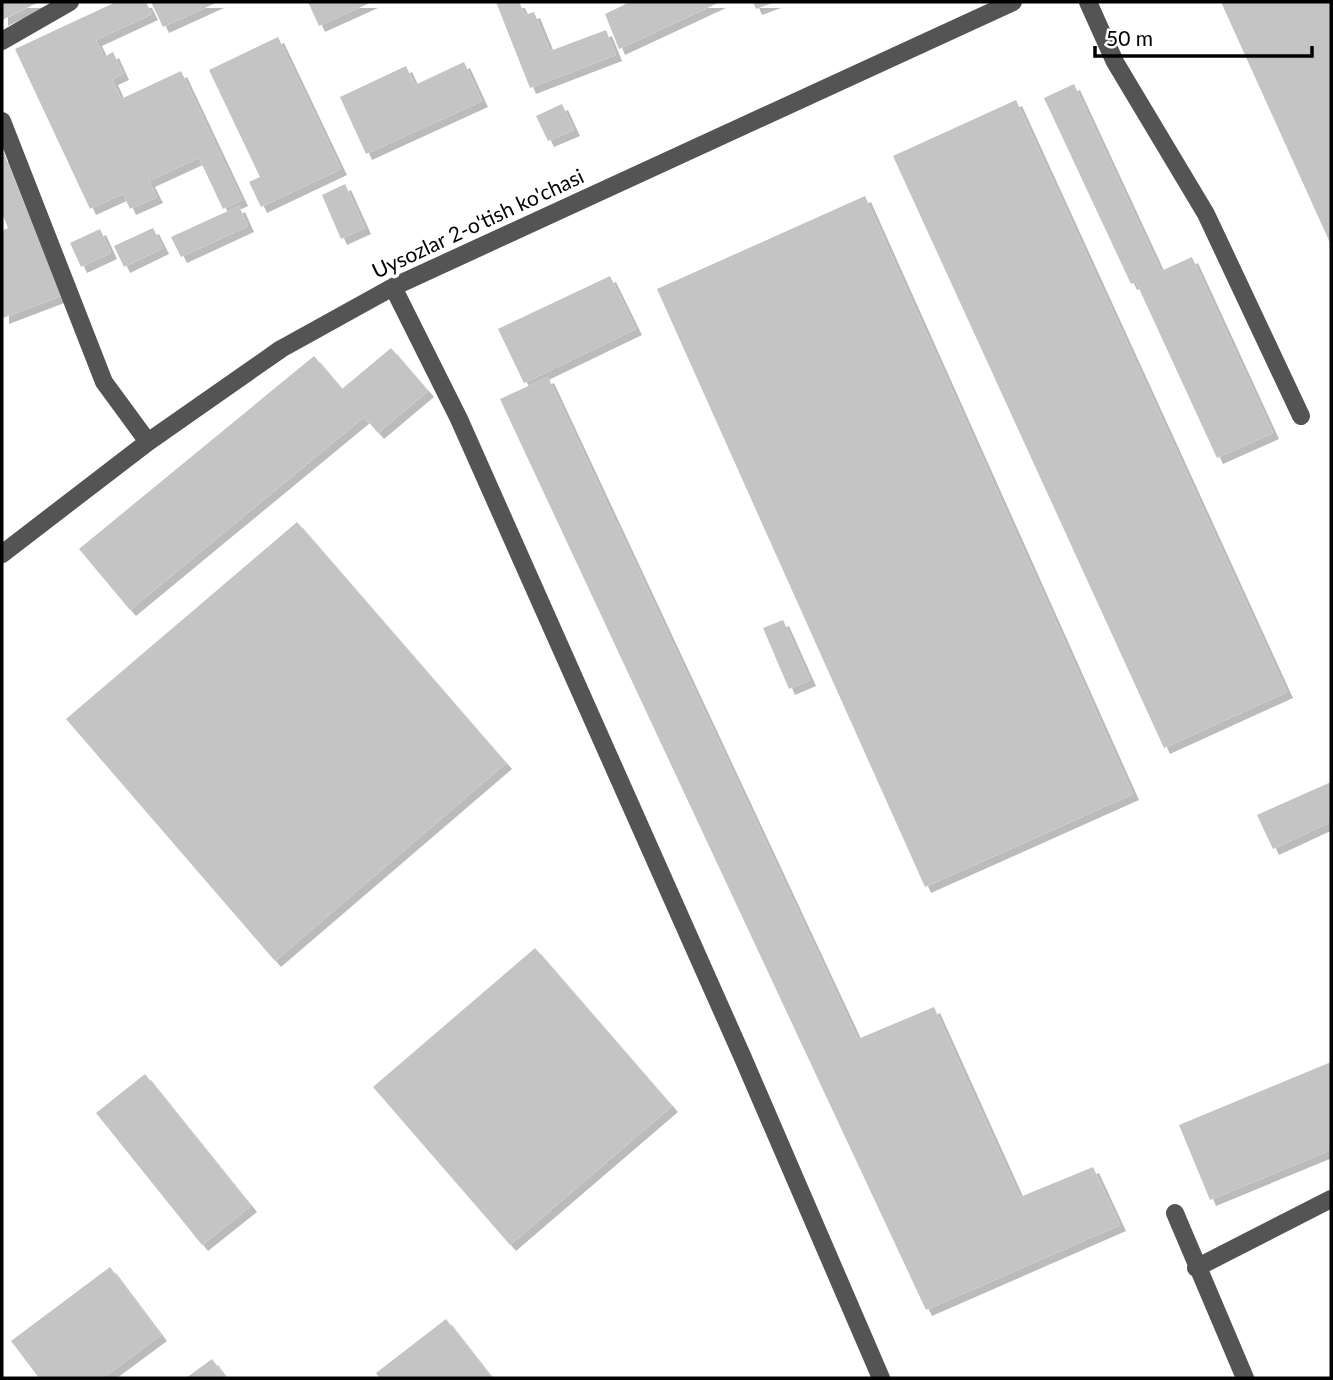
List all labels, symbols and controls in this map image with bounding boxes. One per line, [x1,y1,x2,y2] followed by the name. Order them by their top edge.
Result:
[1095,14,1312,58] scale bar
[1106,25,1153,50] text: 50 m
[368,163,587,283] street label: Uysozlar 2-o'tish ko'chasi

